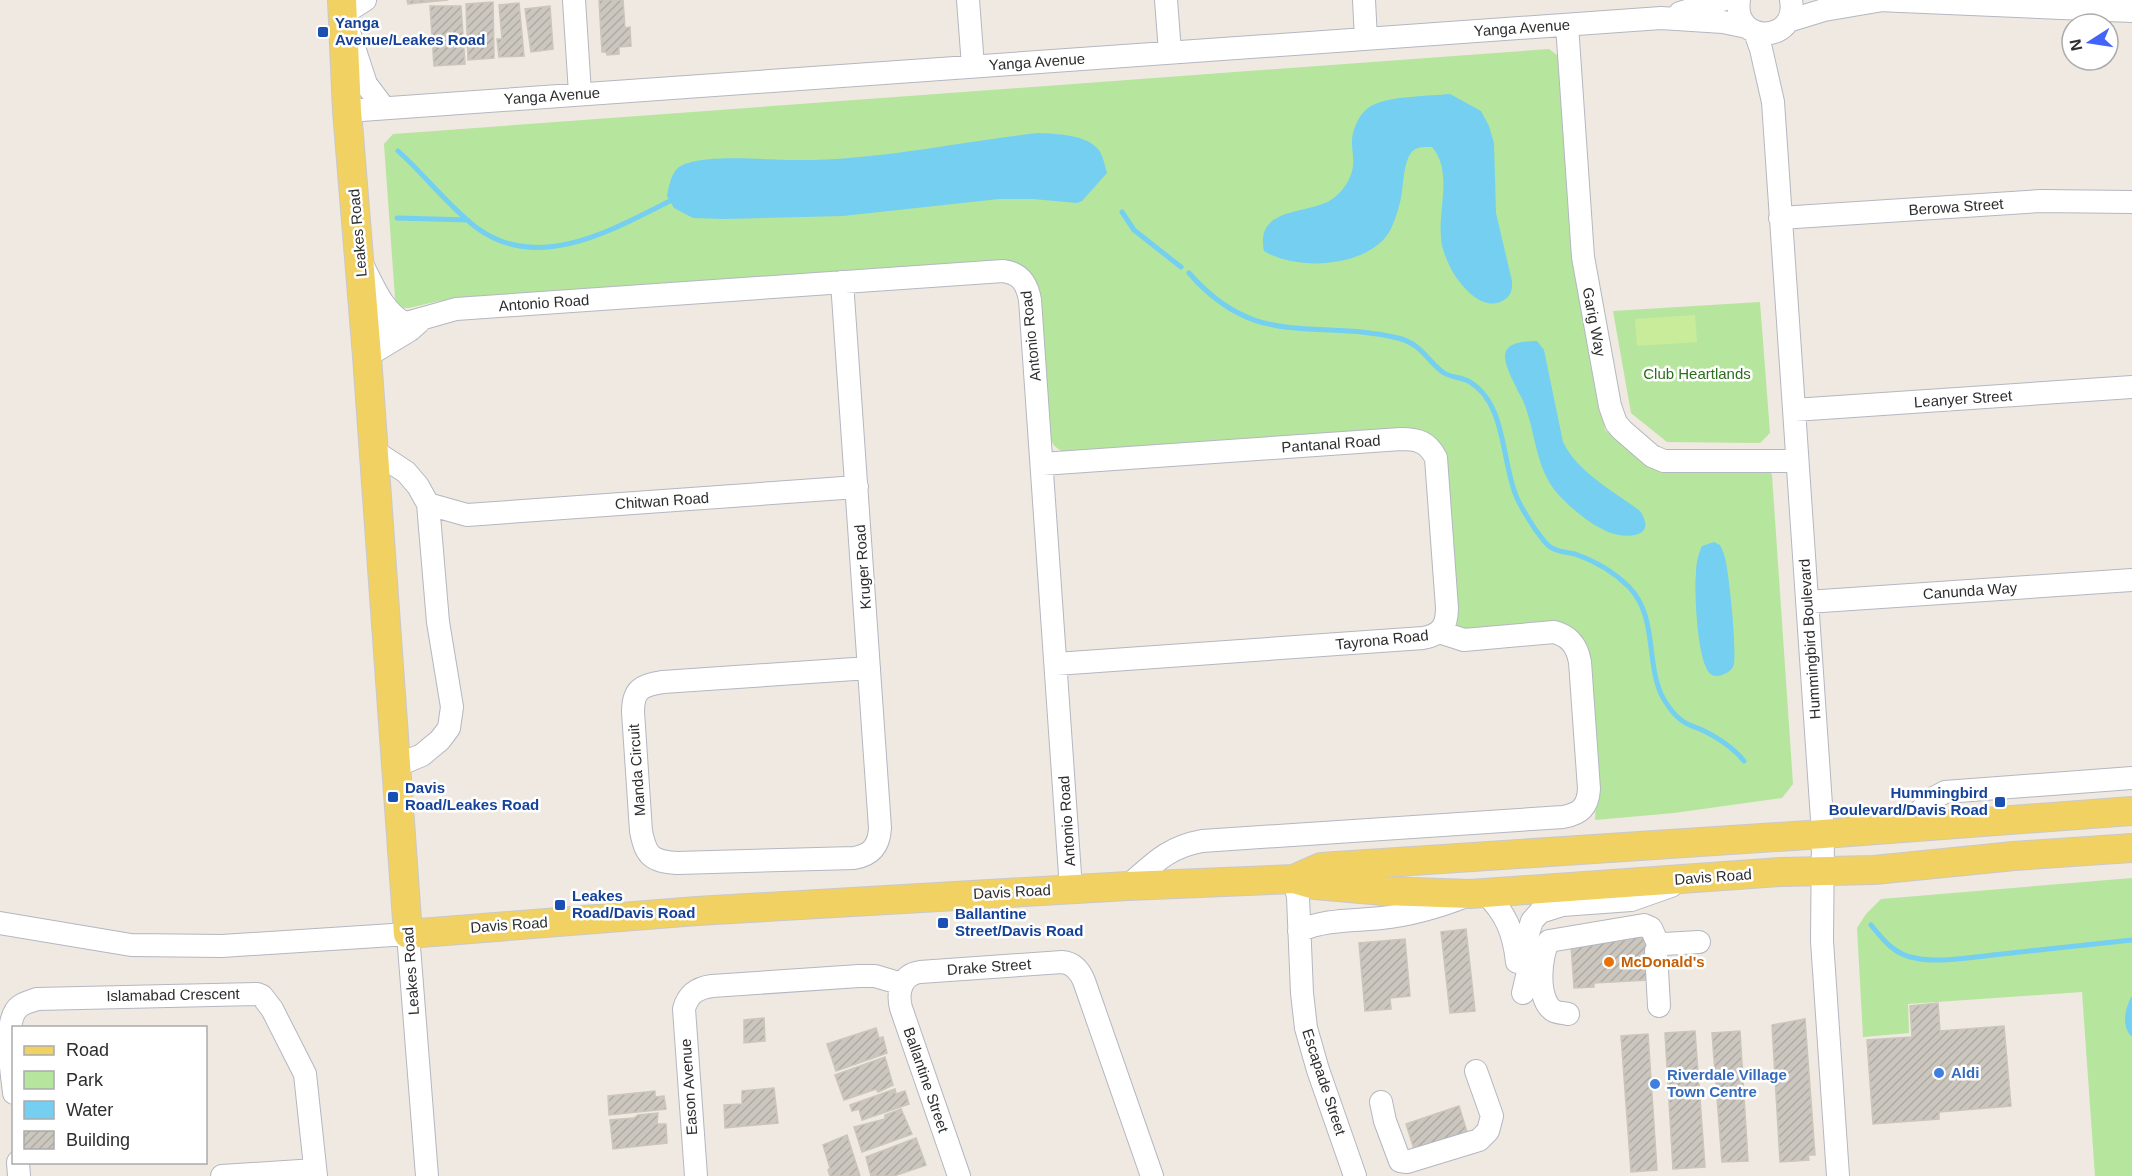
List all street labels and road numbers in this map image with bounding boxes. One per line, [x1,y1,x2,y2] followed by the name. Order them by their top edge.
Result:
[1473,16,1571,39] street label: Yanga Avenue
[988,50,1086,73] street label: Yanga Avenue
[503,84,601,107] street label: Yanga Avenue
[345,188,370,278] street label: Leakes Road
[1908,195,2005,218] street label: Berowa Street
[1579,286,1610,359] street label: Garig Way
[1017,290,1044,382] street label: Antonio Road
[498,291,590,314] street label: Antonio Road
[1913,387,2013,410] street label: Leanyer Street
[1281,432,1381,455] street label: Pantanal Road
[614,489,710,512] street label: Chitwan Road
[851,524,874,610] street label: Kruger Road
[1795,558,1824,720] street label: Hummingbird Boulevard
[1922,579,2018,602] street label: Canunda Way
[1335,626,1429,653] street label: Tayrona Road
[625,722,648,817] street label: Manda Circuit
[1055,775,1078,867] street label: Antonio Road
[1674,865,1752,888] street label: Davis Road
[973,881,1051,902] street label: Davis Road
[470,913,548,936] street label: Davis Road
[399,926,422,1016] street label: Leakes Road
[946,955,1032,978] street label: Drake Street
[106,985,241,1004] street label: Islamabad Crescent
[901,1025,953,1135] street label: Ballantine Street
[1299,1026,1350,1138] street label: Escapade Street
[677,1038,700,1136] street label: Eason Avenue

